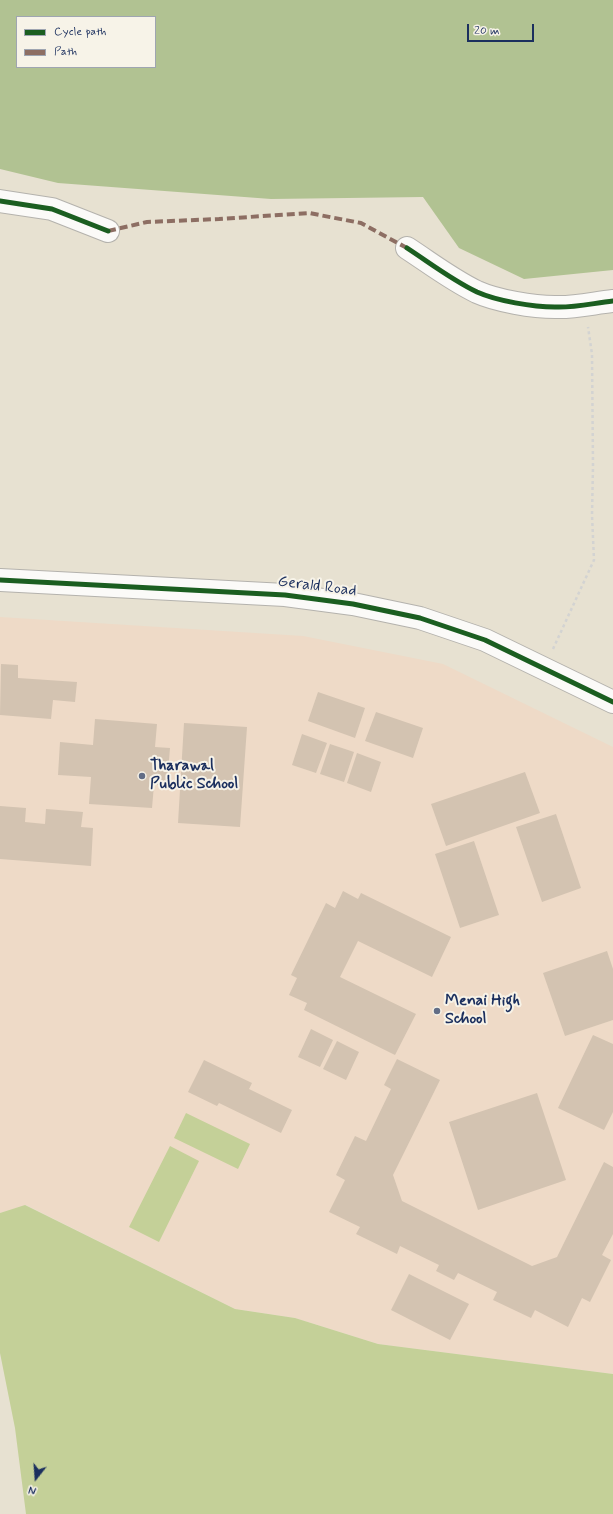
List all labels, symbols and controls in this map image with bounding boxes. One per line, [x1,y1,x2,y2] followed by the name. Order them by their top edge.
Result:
[16,16,156,68] legend
[469,16,536,42] scale bar
[474,23,500,39] text: 20 m
[54,24,106,40] text: Cycle path
[54,44,77,60] text: Path
[276,573,358,601] street label: Gerald Road
[150,757,238,795] place label: Tharawal Public School
[137,771,147,781] marker: Tharawal Public School
[445,992,520,1030] place label: Menai High School
[432,1006,442,1016] marker: Menai High School
[16,1458,56,1498] north arrow
[27,1482,38,1497] text: N

